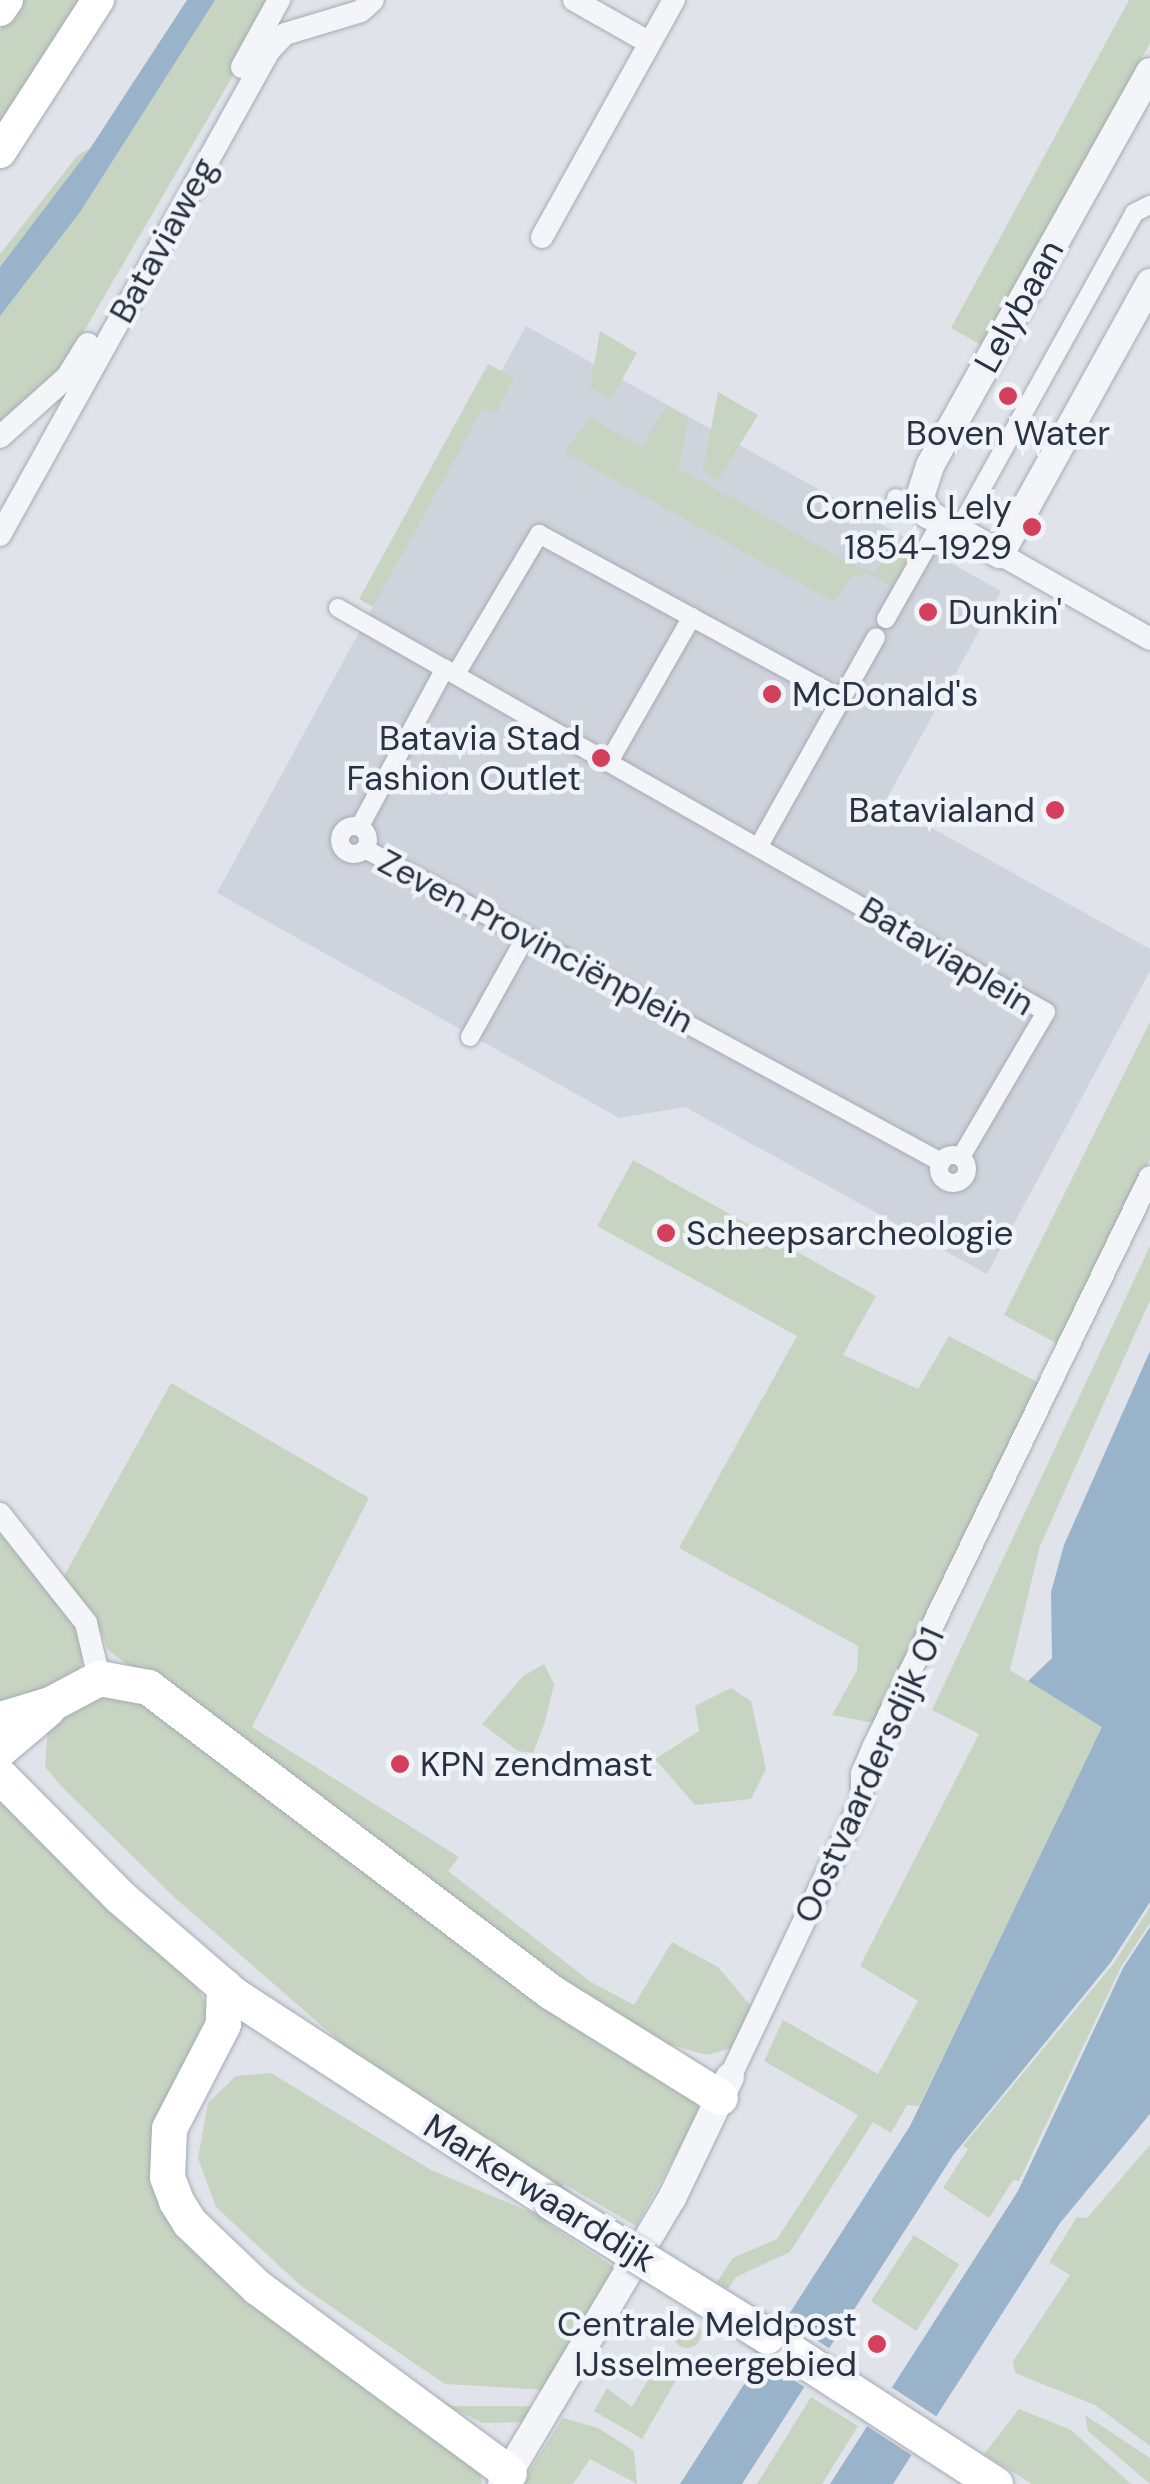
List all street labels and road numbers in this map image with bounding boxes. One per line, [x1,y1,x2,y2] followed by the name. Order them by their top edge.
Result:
[100,150,226,330] street label: Bataviaweg
[966,232,1072,380] street label: Lelybaan
[371,840,701,1042] street label: Zeven Provinciënplein
[852,888,1042,1024] street label: Bataviaplein
[785,1621,953,1929] street label: Oostvaardersdijk 01
[416,2105,664,2281] street label: Markerwaarddijk

